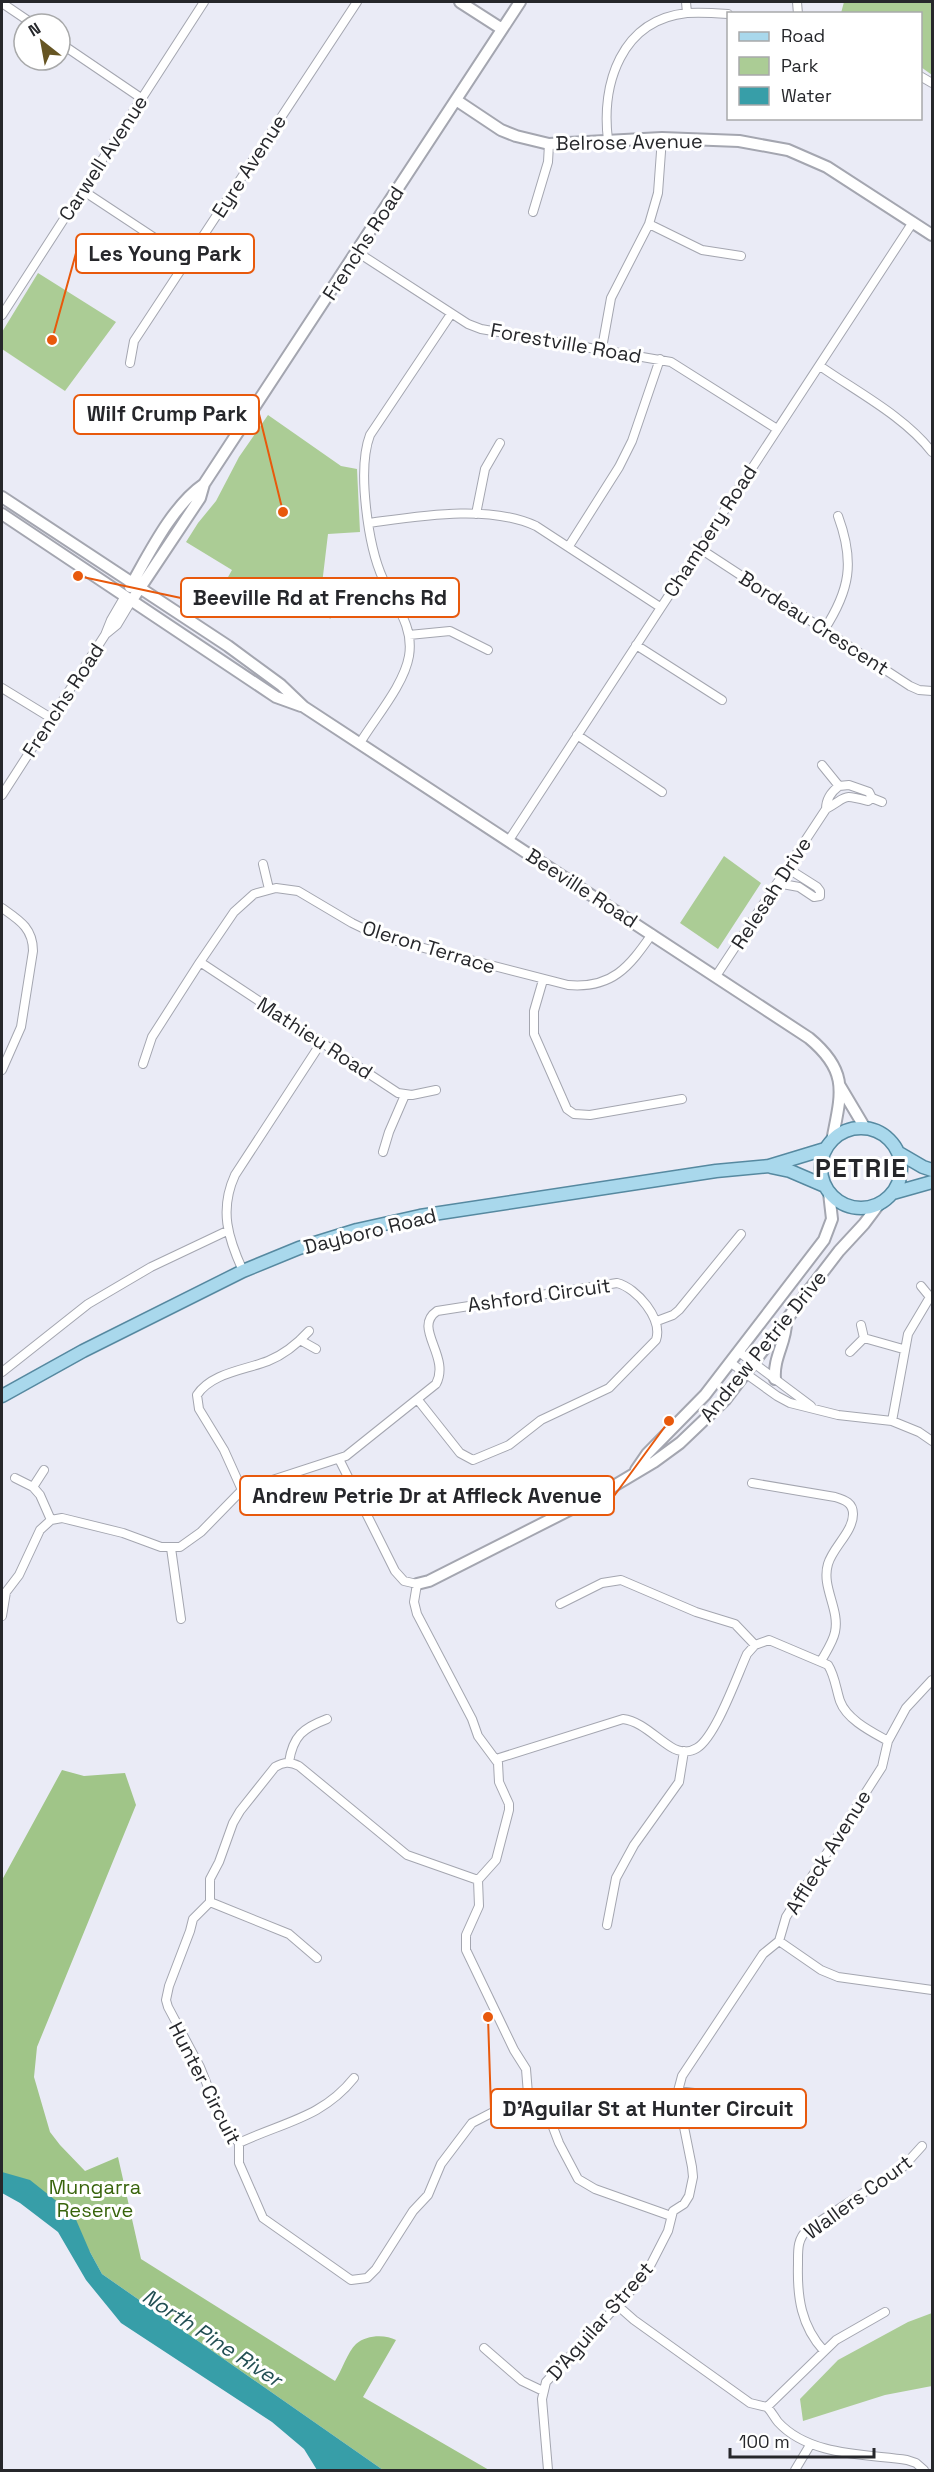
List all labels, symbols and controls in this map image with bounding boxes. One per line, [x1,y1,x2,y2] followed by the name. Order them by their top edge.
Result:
[12,12,72,72] north arrow
[727,12,922,120] legend
[25,18,45,41] text: N
[781,24,825,47] text: Road
[781,54,819,77] text: Park
[781,84,832,107] text: Water
[53,90,153,226] street label: Carwell Avenue
[206,109,292,223] street label: Eyre Avenue
[555,128,703,156] street label: Belrose Avenue
[316,181,410,305] street label: Frenchs Road
[76,234,254,273] callout: Les Young Park
[88,240,242,267] text: Les Young Park
[488,317,644,369] street label: Forestville Road
[74,395,259,434] callout: Wilf Crump Park
[87,400,248,427] text: Wilf Crump Park
[658,460,762,602] street label: Chambery Road
[734,565,894,681] street label: Bordeau Crescent
[181,578,459,617] callout: Beeville Rd at Frenchs Rd
[193,584,447,611] text: Beeville Rd at Frenchs Rd
[16,638,110,762] street label: Frenchs Road
[725,832,817,954] street label: Relesah Drive
[521,842,643,934] street label: Beeville Road
[359,914,499,980] street label: Oleron Terrace
[252,991,378,1085] street label: Mathieu Road
[815,1151,907,1185] district label: PETRIE
[301,1202,439,1260] street label: Dayboro Road
[694,1265,832,1427] street label: Andrew Petrie Drive
[466,1272,612,1318] street label: Ashford Circuit
[240,1476,614,1515] callout: Andrew Petrie Dr at Affleck Avenue
[252,1482,602,1509] text: Andrew Petrie Dr at Affleck Avenue
[779,1785,877,1919] street label: Affleck Avenue
[163,2017,247,2149] street label: Hunter Circuit
[491,2089,806,2128] callout: D'Aguilar St at Hunter Circuit
[502,2095,794,2122] text: D'Aguilar St at Hunter Circuit
[799,2149,917,2245] street label: Wallers Court
[49,2174,141,2223] park label: Mungarra Reserve
[541,2256,659,2386] street label: D'Aguilar Street
[137,2282,289,2394] water label: North Pine River
[730,2421,874,2459] scale bar
[739,2430,790,2453] text: 100 m

